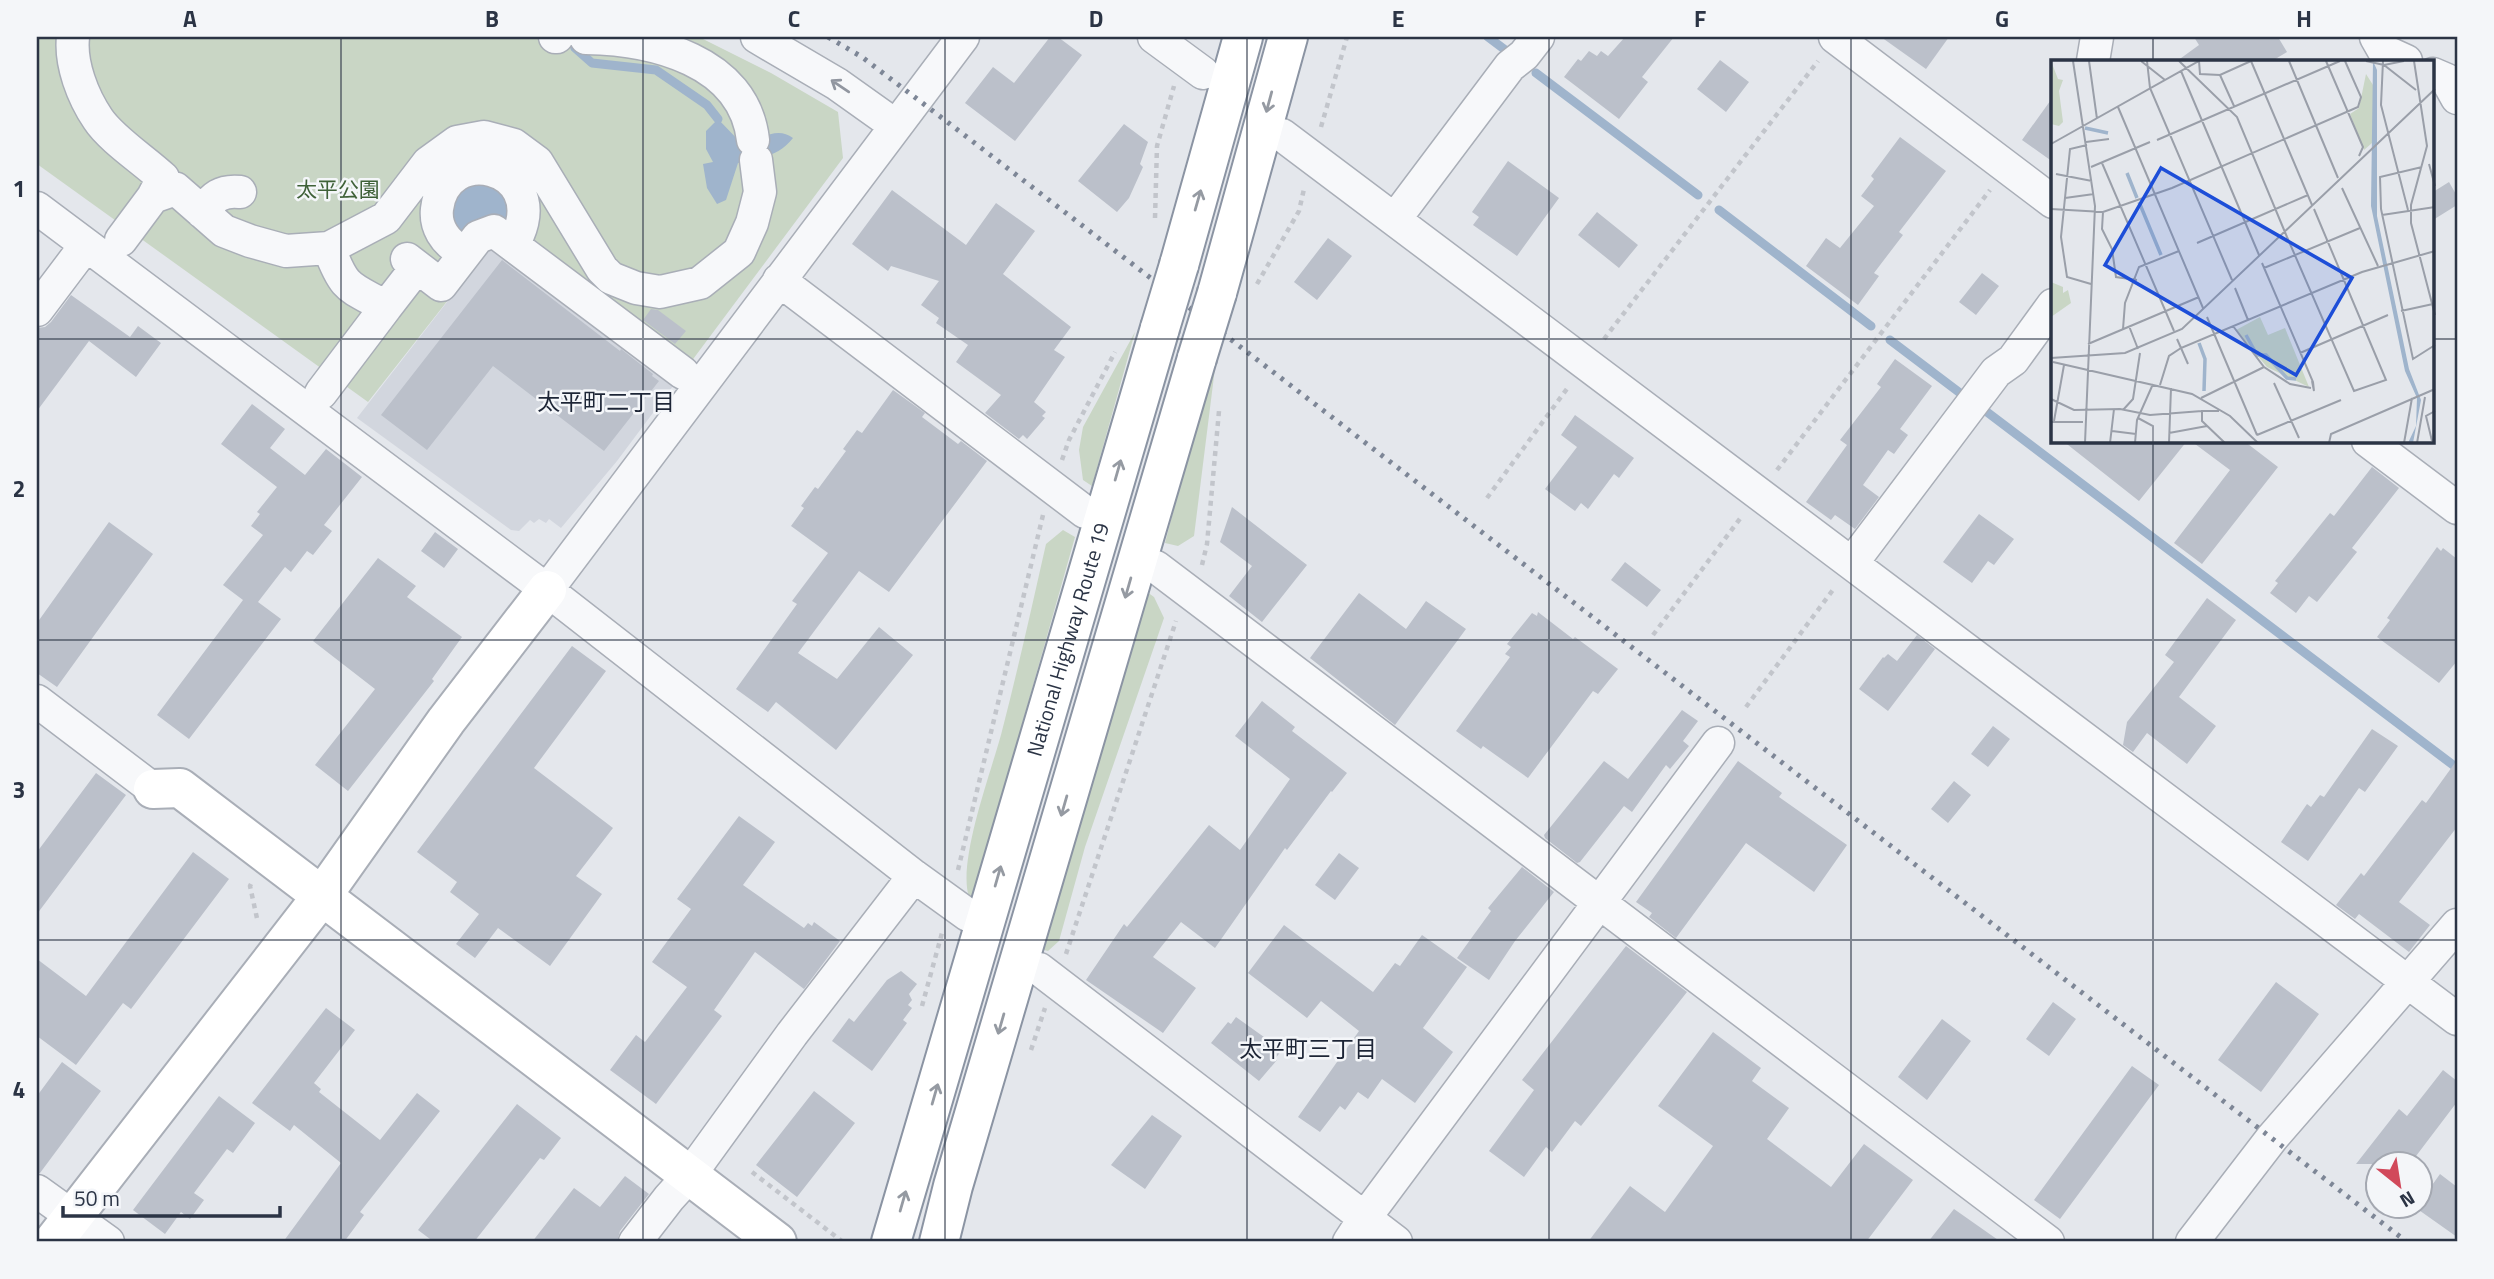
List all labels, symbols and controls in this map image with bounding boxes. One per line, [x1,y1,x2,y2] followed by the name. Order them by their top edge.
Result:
[183,1,197,36] text: A
[485,1,499,36] text: B
[788,1,800,36] text: C
[1089,1,1103,36] text: D
[1392,1,1404,36] text: E
[1694,1,1706,36] text: F
[1995,1,2009,36] text: G
[2296,1,2312,36] text: H
[2051,60,2434,443] inset map
[831,79,850,93] one-way arrow
[1261,91,1274,113] one-way arrow
[13,171,25,206] text: 1
[296,173,380,205] park label: 太平公園
[1192,189,1205,211] one-way arrow
[537,384,675,419] district label: 太平町二丁目
[1112,459,1125,481] one-way arrow
[13,471,25,506] text: 2
[1018,519,1117,760] street label: National Highway Route 19
[1121,576,1134,598] one-way arrow
[13,772,25,807] text: 3
[1057,795,1070,817] one-way arrow
[993,865,1006,887] one-way arrow
[993,1013,1006,1035] one-way arrow
[1239,1031,1377,1066] district label: 太平町三丁目
[13,1072,25,1107] text: 4
[929,1084,942,1106] one-way arrow
[2364,1150,2434,1220] north arrow
[63,1174,280,1218] scale bar
[74,1182,120,1214] text: 50 m
[2395,1184,2421,1216] text: N
[898,1190,911,1212] one-way arrow

